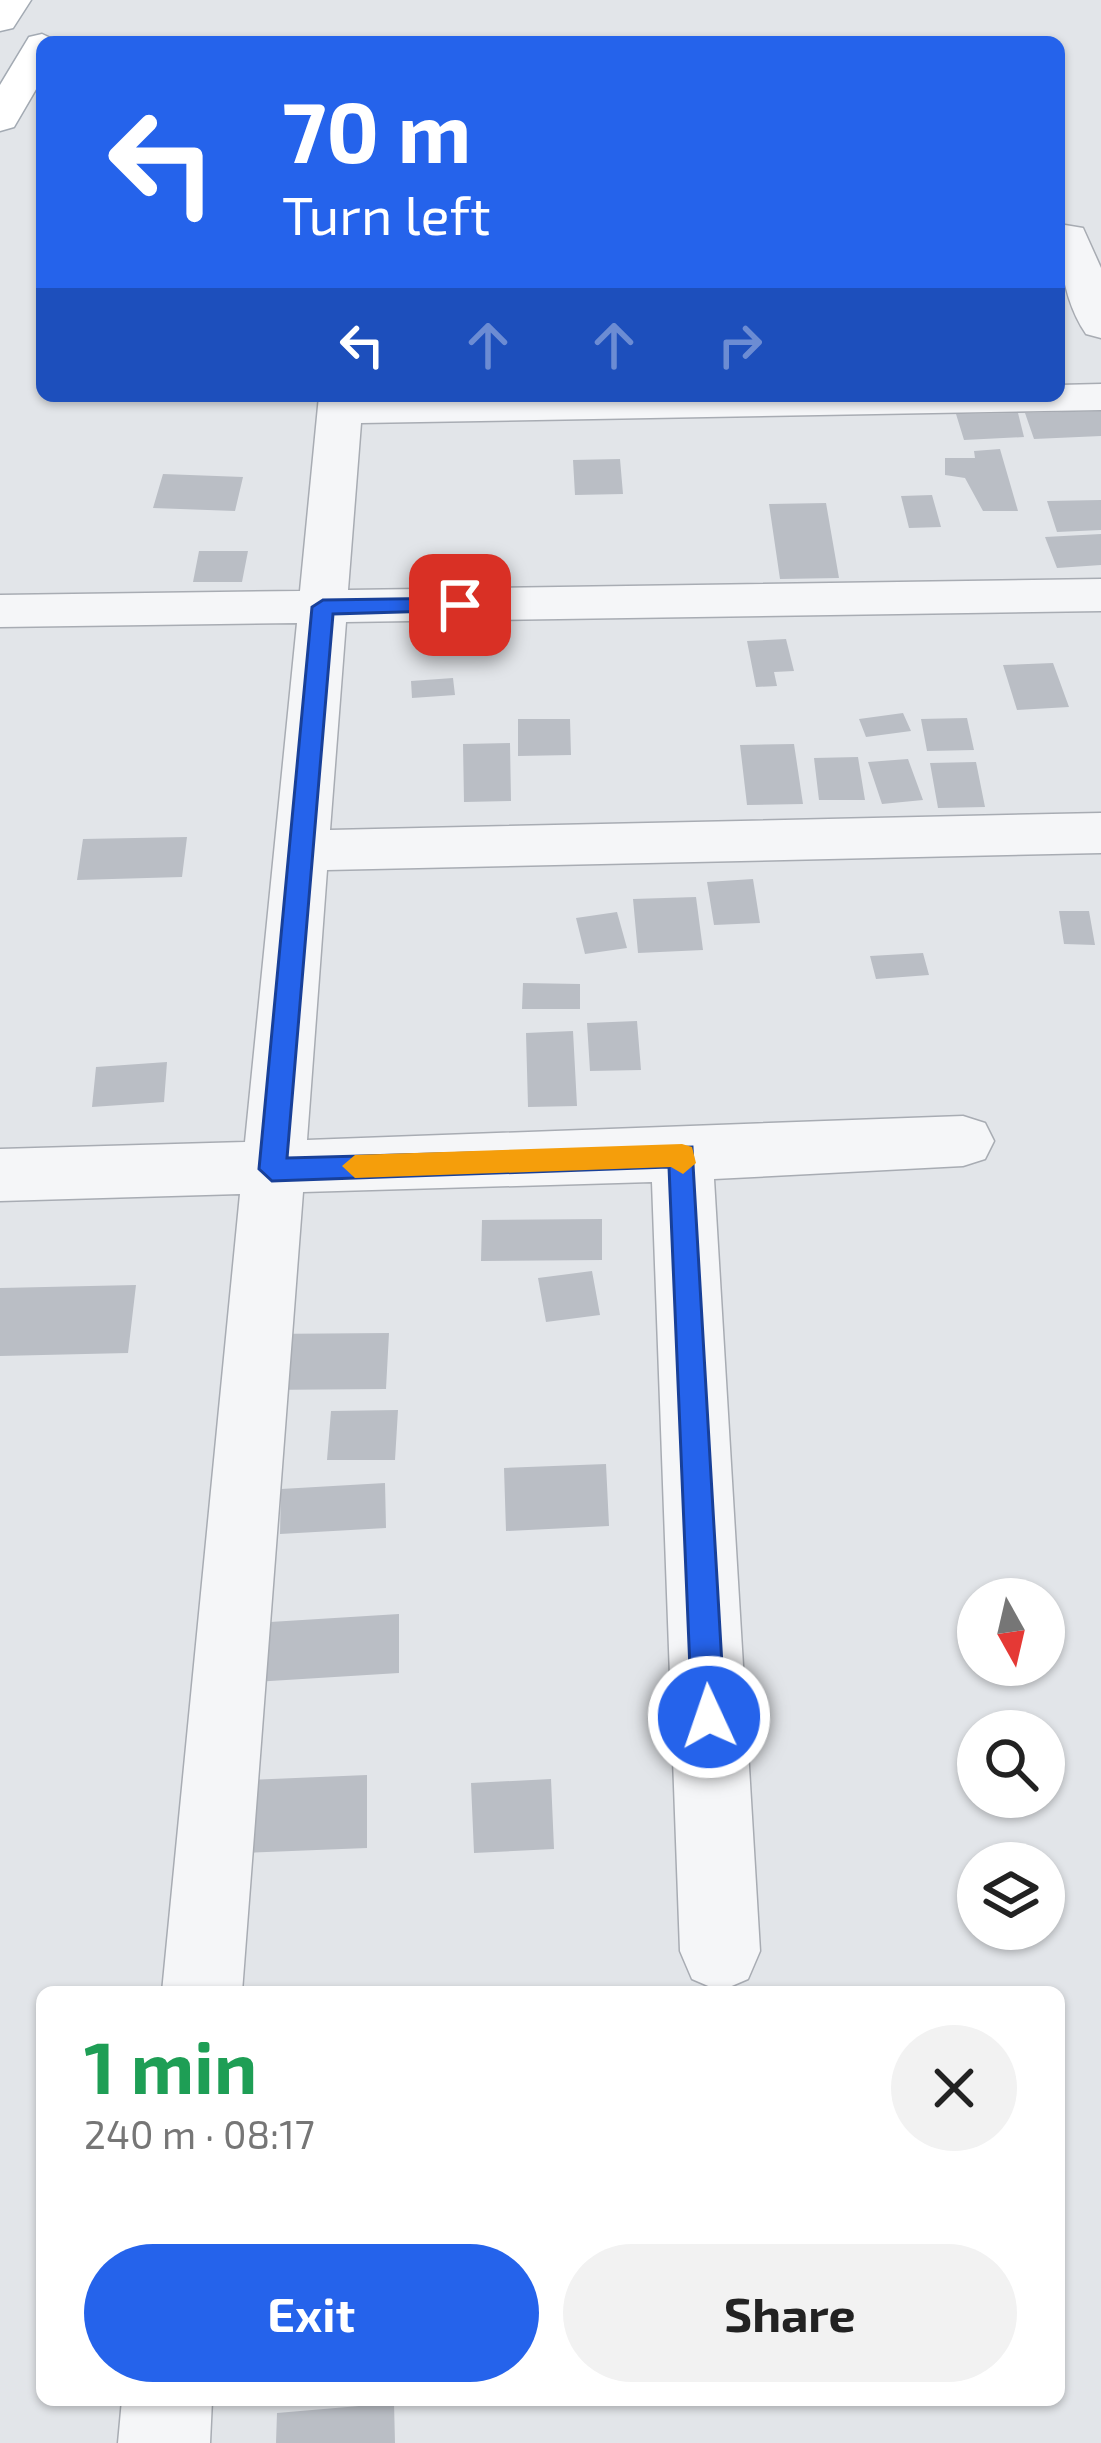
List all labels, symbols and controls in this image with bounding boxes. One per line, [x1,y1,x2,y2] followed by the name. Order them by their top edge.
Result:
[282,79,472,180] text: 70 m
[84,84,240,240] icon: left
[282,181,491,246] text: Turn left
[329,312,395,378] icon: left
[455,312,521,378] icon: ahead
[581,312,647,378] icon: ahead
[707,312,773,378] icon: right
[409,554,511,656] pin
[427,572,493,638] icon: arrive
[957,1578,1065,1686] north arrow
[957,1578,1065,1950] map controls
[646,1654,772,1780] position arrow
[957,1710,1065,1818] button: search
[957,1842,1065,1950] button: layers
[84,2022,257,2108] text: 1 min
[891,2025,1017,2151] button: close
[84,2110,315,2157] text: 240 m · 08:17
[84,2244,539,2382] button: Exit
[563,2244,1017,2382] button: Share

